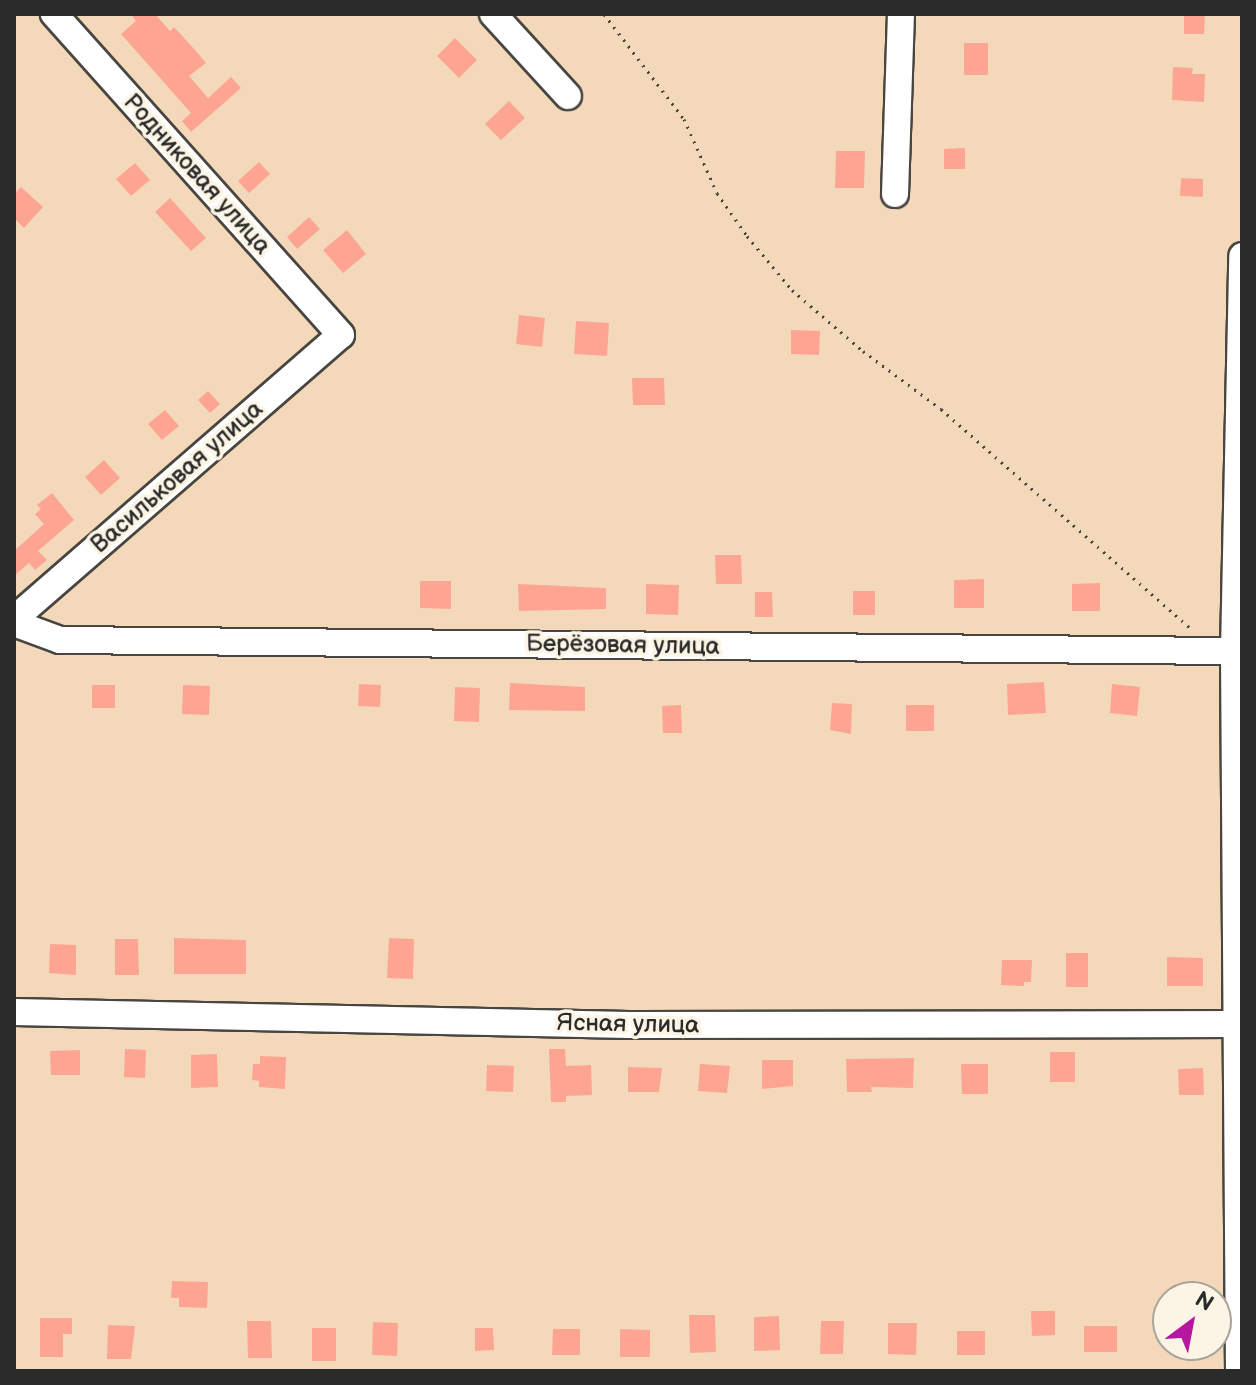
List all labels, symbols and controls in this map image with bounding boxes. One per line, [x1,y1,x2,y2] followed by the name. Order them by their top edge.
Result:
[117,88,277,260] street label: Родниковая улица
[85,395,269,559] street label: Васильковая улица
[526,629,720,661] street label: Берёзовая улица
[556,1008,700,1040] street label: Ясная улица
[1152,1281,1232,1361] north arrow
[1190,1286,1218,1318] text: N

